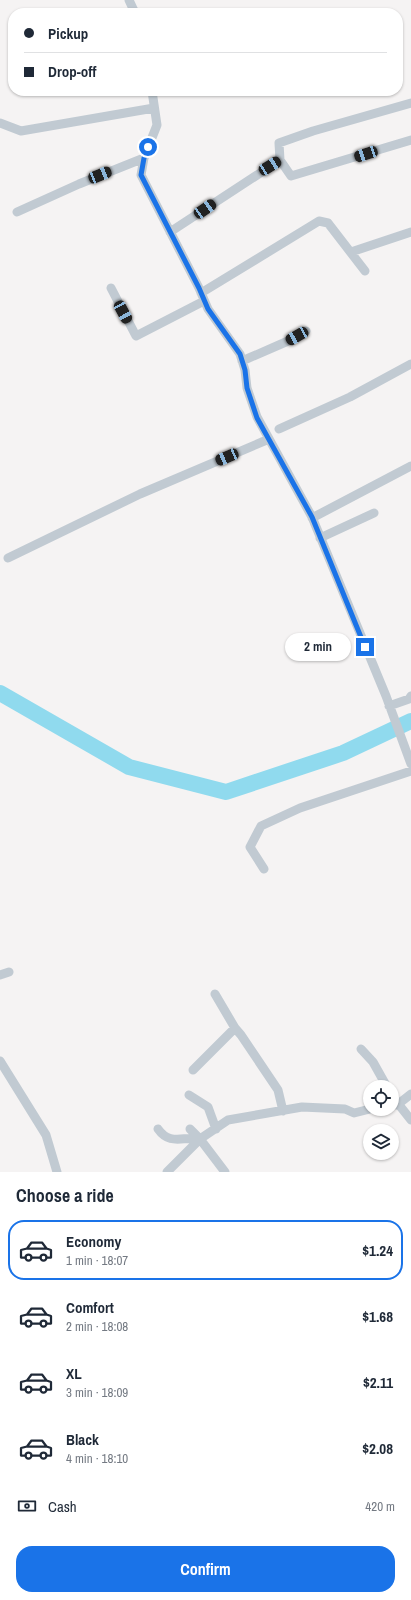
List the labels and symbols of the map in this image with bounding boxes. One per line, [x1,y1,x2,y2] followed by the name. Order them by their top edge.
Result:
[139,138,157,156] route start
[353,145,379,163] car
[257,155,283,177] car
[87,165,113,185] car
[192,197,218,221] car
[112,299,134,325] car
[284,325,310,347] car
[214,447,240,467] car
[285,633,351,661] callout: 2 min
[356,638,374,656] route end

